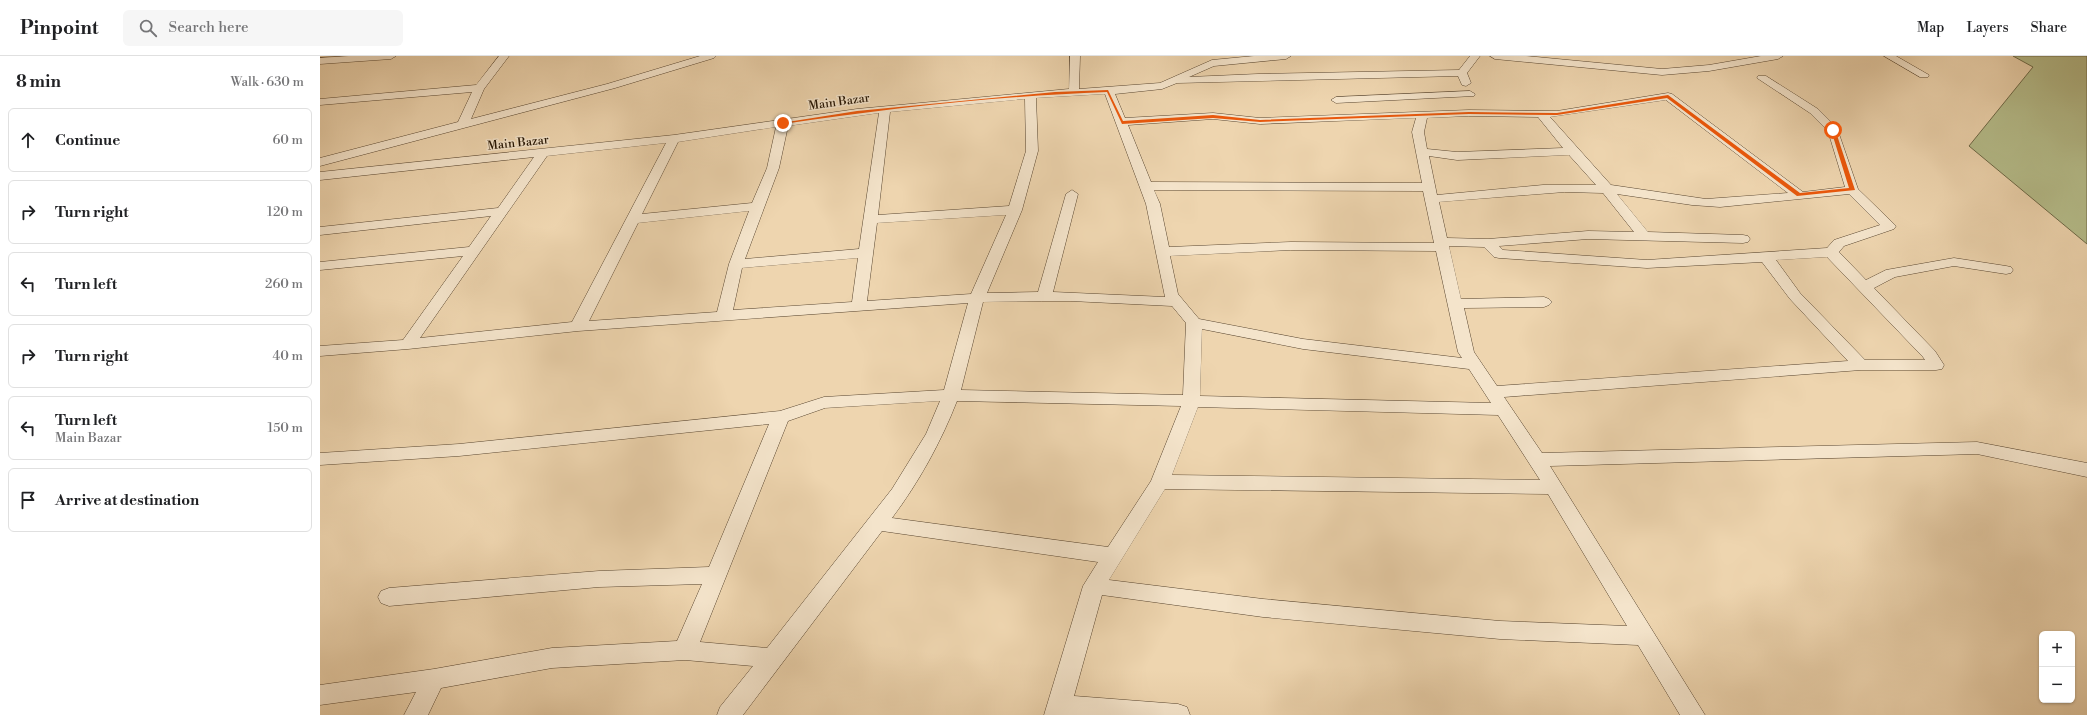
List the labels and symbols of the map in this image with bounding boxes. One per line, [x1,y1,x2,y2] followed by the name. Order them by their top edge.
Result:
[807,90,871,114] street label: Main Bazar
[774,114,792,132] route end
[1824,121,1842,139] route start
[486,132,550,154] street label: Main Bazar

